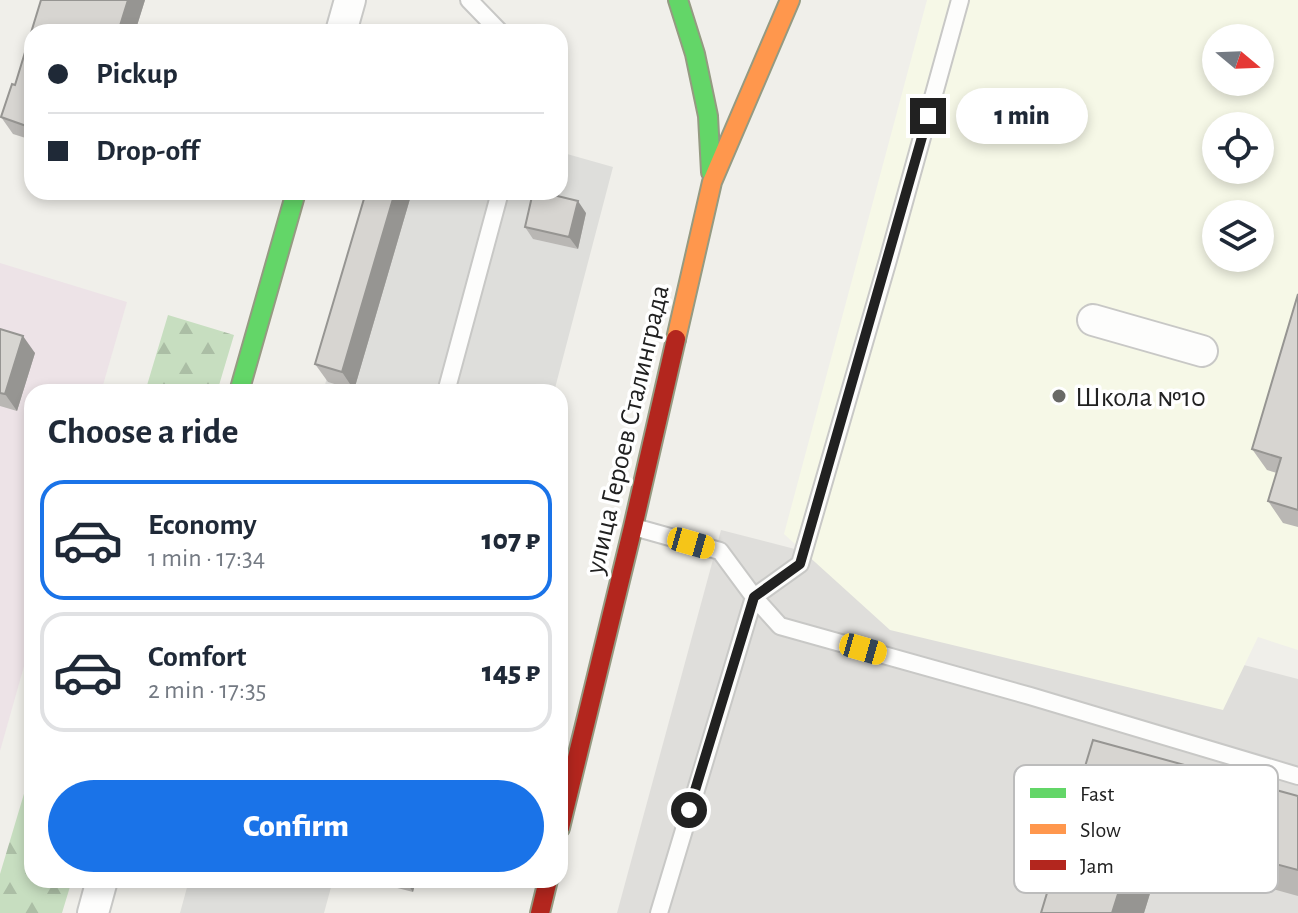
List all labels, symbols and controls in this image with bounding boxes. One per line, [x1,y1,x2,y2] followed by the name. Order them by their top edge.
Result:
[1202,24,1274,96] north arrow
[1202,24,1274,272] map controls
[96,59,178,89] text: Pickup
[956,88,1088,144] callout: 1 min
[910,98,946,134] route end
[994,103,1050,129] text: 1 min
[1202,112,1274,184] button: locate
[96,136,199,166] text: Drop-off
[1202,200,1274,272] button: layers
[581,282,675,578] street label: улица Героев Сталинграда
[1075,384,1206,412] place label: Школа №10
[1050,387,1068,405] marker: Школа №10
[48,414,238,450] text: Choose a ride
[52,504,124,576] icon: car
[148,510,257,540] text: Economy
[481,525,540,555] text: 107 ₽
[665,525,717,561] car
[148,545,265,571] text: 1 min · 17:34
[837,631,889,667] car
[52,636,124,708] icon: car
[148,642,247,672] text: Comfort
[482,657,540,687] text: 145 ₽
[148,677,266,703] text: 2 min · 17:35
[1014,765,1278,893] legend
[48,780,544,872] button: Confirm
[1080,783,1114,805] text: Fast
[671,792,707,828] route start
[1080,819,1121,841] text: Slow
[1080,855,1114,877] text: Jam

